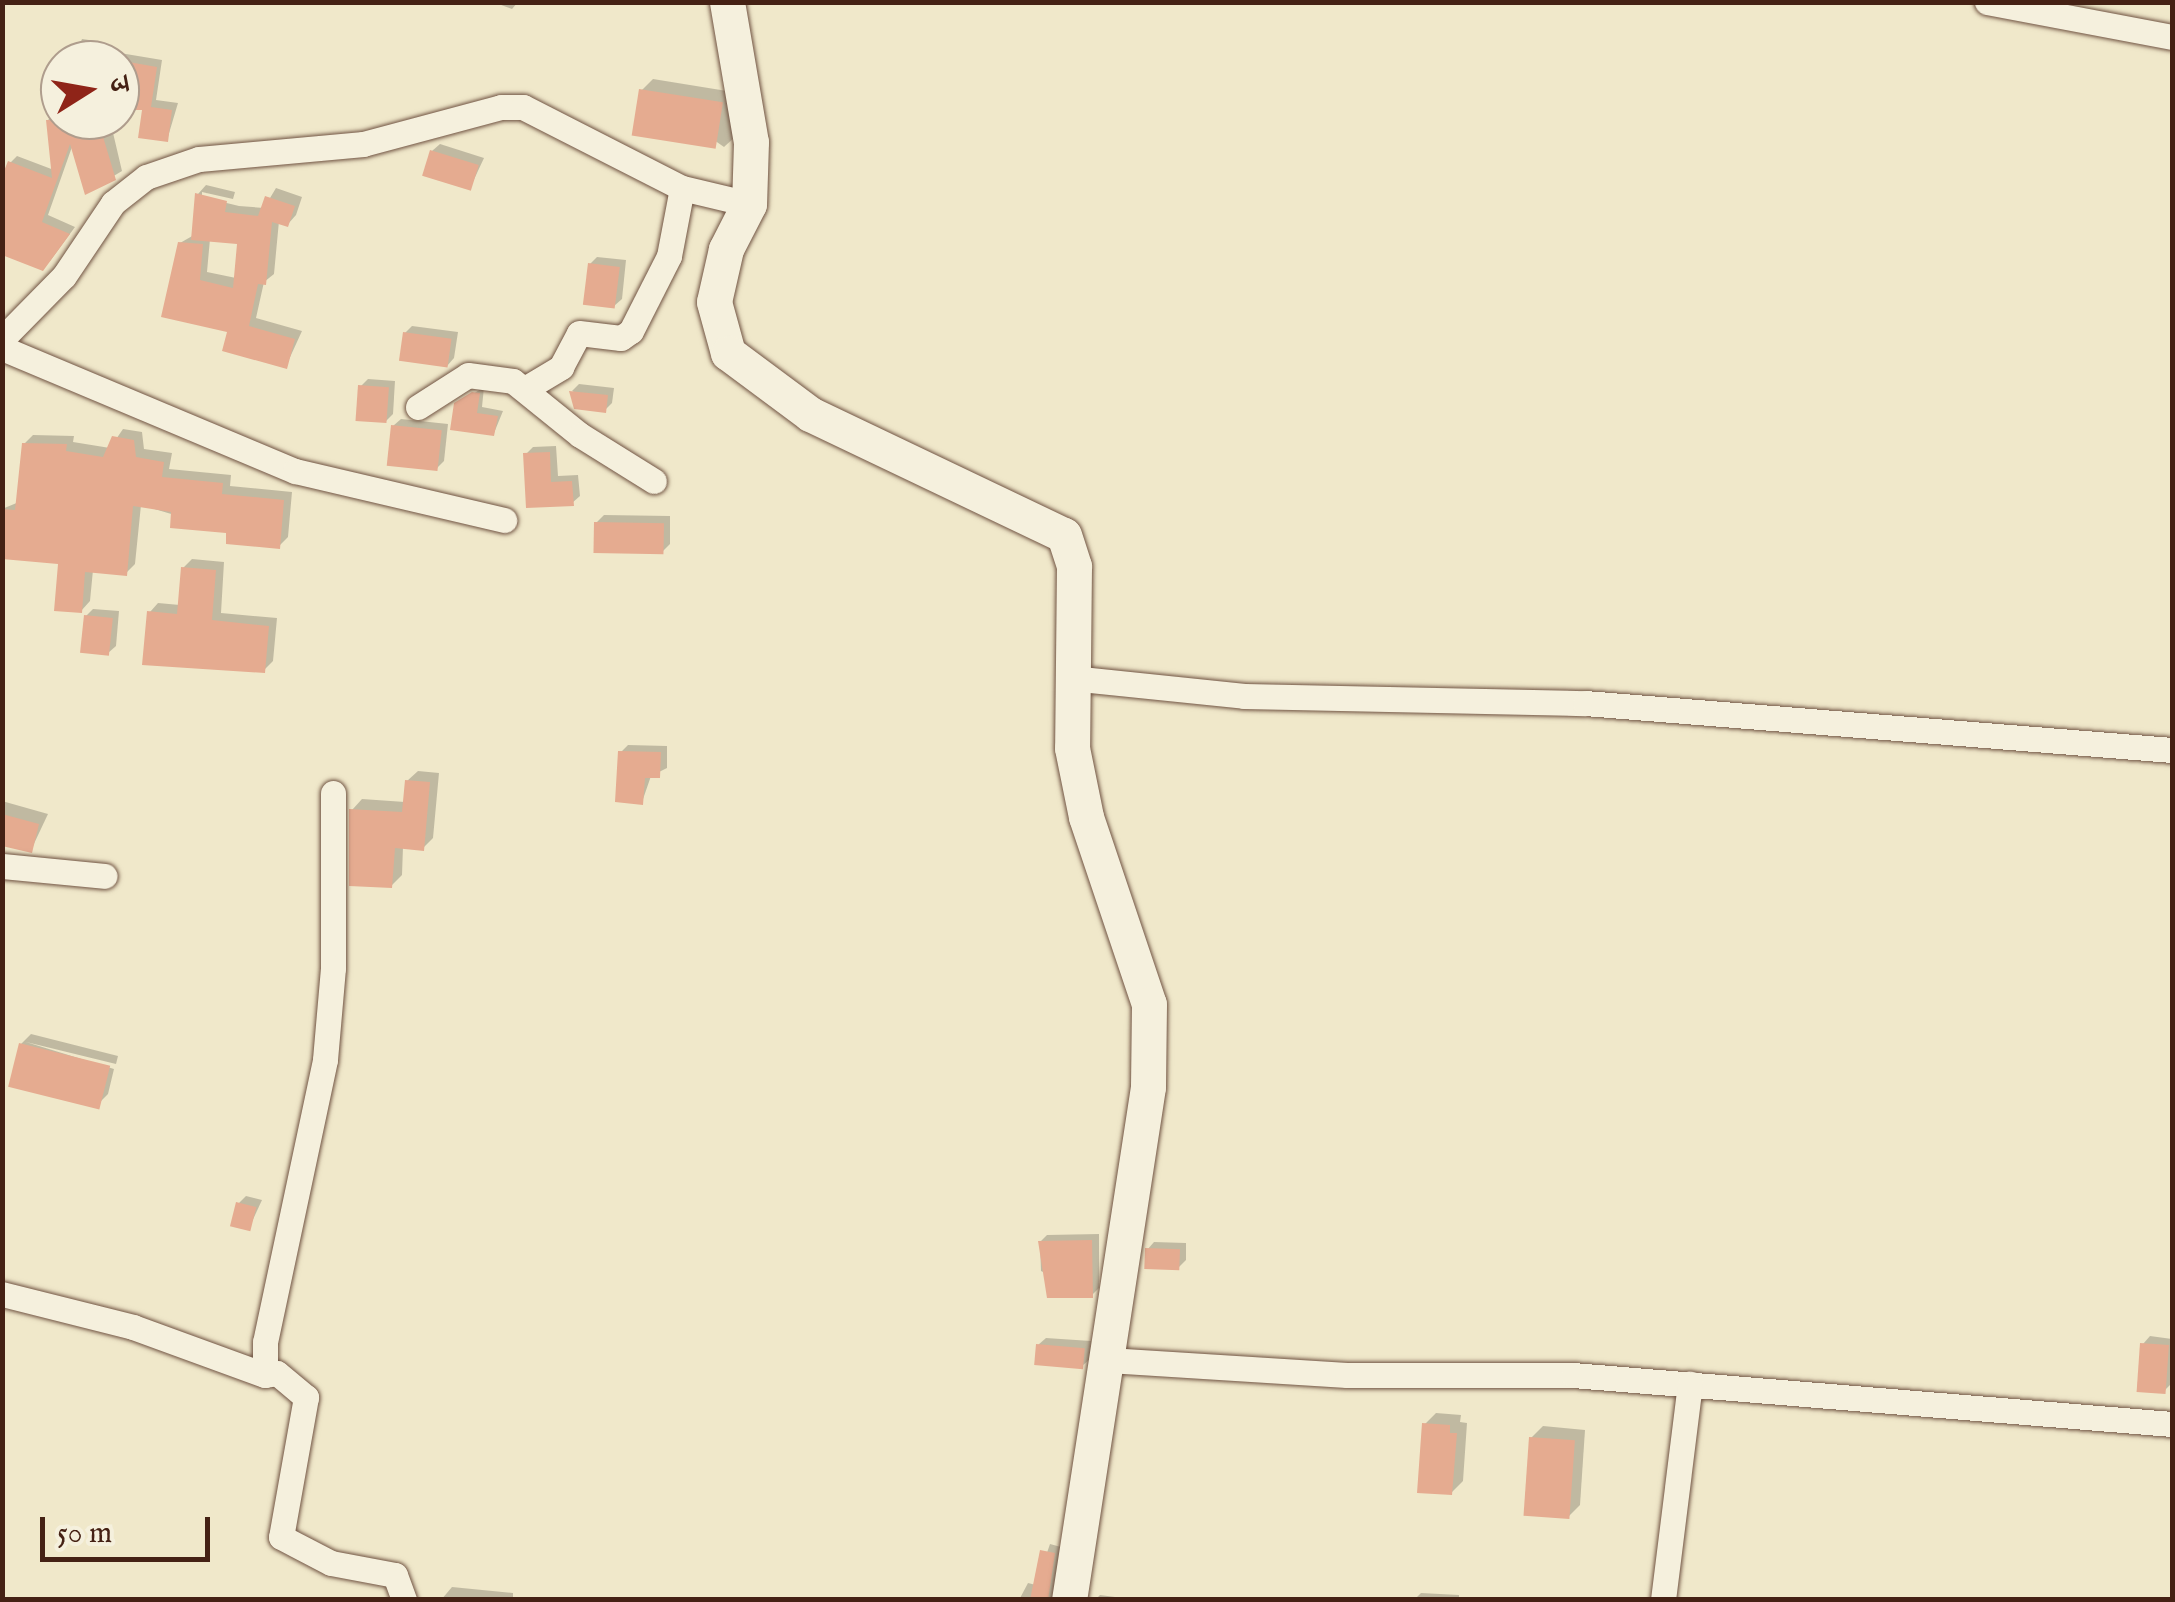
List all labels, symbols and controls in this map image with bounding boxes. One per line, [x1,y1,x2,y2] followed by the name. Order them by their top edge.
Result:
[40,40,140,140] north arrow
[99,74,137,95] text: उ
[45,1497,215,1559] scale bar
[57,1515,112,1553] text: 50 m

